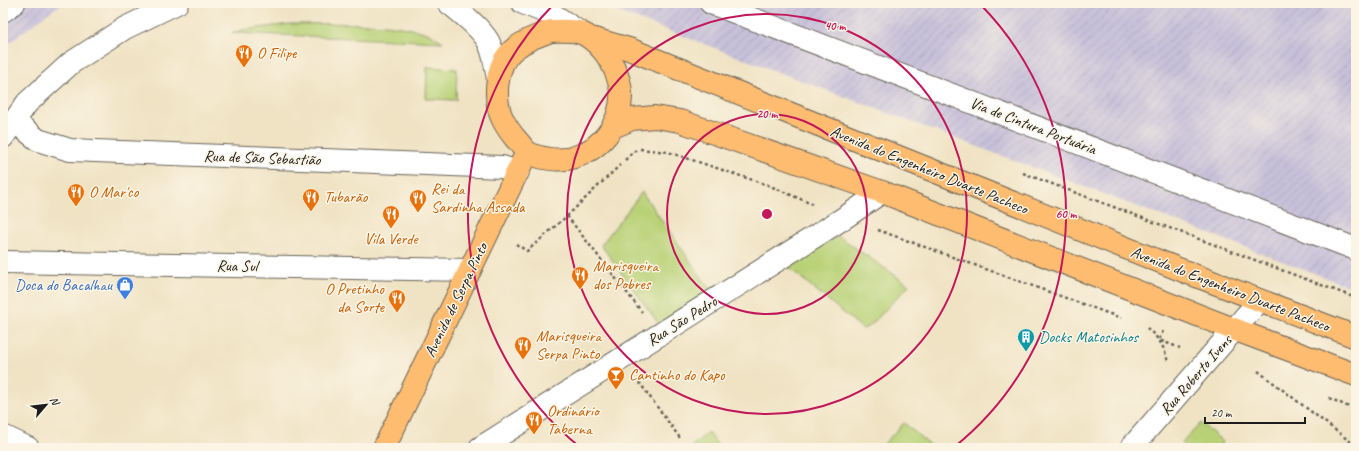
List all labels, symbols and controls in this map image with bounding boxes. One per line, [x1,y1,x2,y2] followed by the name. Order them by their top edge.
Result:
[825,18,846,34] text: 40 m
[234,43,254,68] restaurant icon: O Filipe
[257,43,298,63] place label: O Filipe
[967,93,1100,160] street label: Via de Cintura Portuária
[757,106,778,122] text: 20 m
[827,121,1033,220] street label: Avenida do Engenheiro Duarte Pacheco
[203,146,322,170] street label: Rua de São Sebastião
[431,179,526,217] place label: Rei da Sardinha Assada
[66,182,86,207] restaurant icon: O Mar'co
[89,182,140,202] place label: O Mar'co
[301,187,321,212] restaurant icon: Tubarão
[324,187,369,207] place label: Tubarão
[408,188,428,213] restaurant icon: Rei da Sardinha Assada
[381,204,401,229] restaurant icon: Vila Verde
[1056,206,1078,222] text: 60 m
[760,207,774,221] centre of rings
[364,229,420,249] place label: Vila Verde
[420,237,493,360] street label: Avenida de Serpa Pinto
[1128,242,1334,337] street label: Avenida do Engenheiro Duarte Pacheco
[216,256,261,276] street label: Rua Sul
[593,256,660,294] place label: Marisqueira dos Pobres
[570,265,590,290] restaurant icon: Marisqueira dos Pobres
[15,275,113,295] place label: Doca do Bacalhau
[115,275,135,300] shop icon: Doca do Bacalhau
[325,279,386,317] place label: O Pretinho da Sorte
[387,288,407,313] restaurant icon: O Pretinho da Sorte
[643,291,722,350] street label: Rua São Pedro
[536,326,603,364] place label: Marisqueira Serpa Pinto
[1016,327,1036,352] building icon: Docks Matosinhos
[1039,327,1140,347] place label: Docks Matosinhos
[1156,330,1237,419] street label: Rua Roberto Ivens
[513,335,533,360] restaurant icon: Marisqueira Serpa Pinto
[606,365,626,390] bar icon: Cantinho do Kapo
[629,365,726,385] place label: Cantinho do Kapo
[26,385,66,425] north arrow
[47,394,64,409] text: N
[1205,399,1305,425] scale bar
[547,401,601,439] place label: Ordinário Taberna
[1211,405,1233,421] text: 20 m
[524,410,544,435] restaurant icon: Ordinário Taberna

